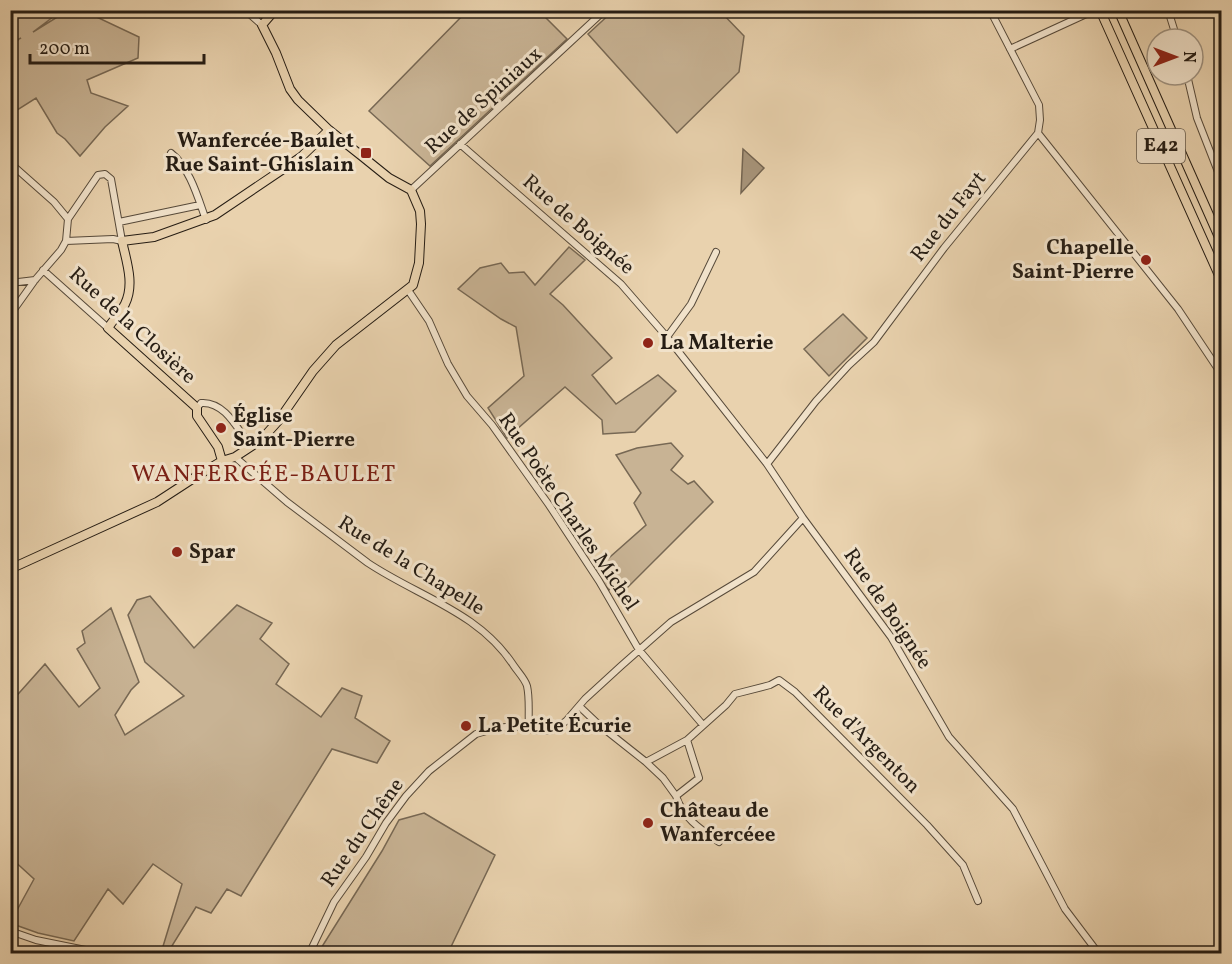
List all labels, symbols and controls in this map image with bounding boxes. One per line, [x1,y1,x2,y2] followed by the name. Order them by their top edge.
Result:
[30,27,204,65] scale bar
[1145,27,1205,87] north arrow
[39,37,90,62] text: 200 m
[419,41,549,161] street label: Rue de Spiniaux
[1177,51,1199,63] text: N
[165,127,354,180] place label: Wanfercée-Baulet Rue Saint-Ghislain
[1137,129,1185,163] road number: E42
[359,146,373,160] marker: Wanfercée-Baulet Rue Saint-Ghislain
[904,166,994,268] street label: Rue du Fayt
[516,168,640,282] street label: Rue de Boignée
[1012,234,1134,287] place label: Chapelle Saint-Pierre
[1139,253,1153,267] marker: Chapelle Saint-Pierre
[62,261,202,391] street label: Rue de la Closière
[660,329,774,358] place label: La Malterie
[641,336,655,350] marker: La Malterie
[233,402,355,455] place label: Église Saint-Pierre
[491,407,645,617] street label: Rue Poète Charles Michel
[214,421,228,435] marker: Église Saint-Pierre
[131,458,397,492] district label: WANFERCÉE-BAULET
[332,509,490,623] street label: Rue de la Chapelle
[189,538,235,567] place label: Spar
[836,543,938,675] street label: Rue de Boignée
[170,545,184,559] marker: Spar
[806,680,926,800] street label: Rue d'Argenton
[478,712,632,741] place label: La Petite Écurie
[459,719,473,733] marker: La Petite Écurie
[315,773,411,893] street label: Rue du Chêne
[660,797,775,850] place label: Château de Wanfercéee
[641,816,655,830] marker: Château de Wanfercéee

